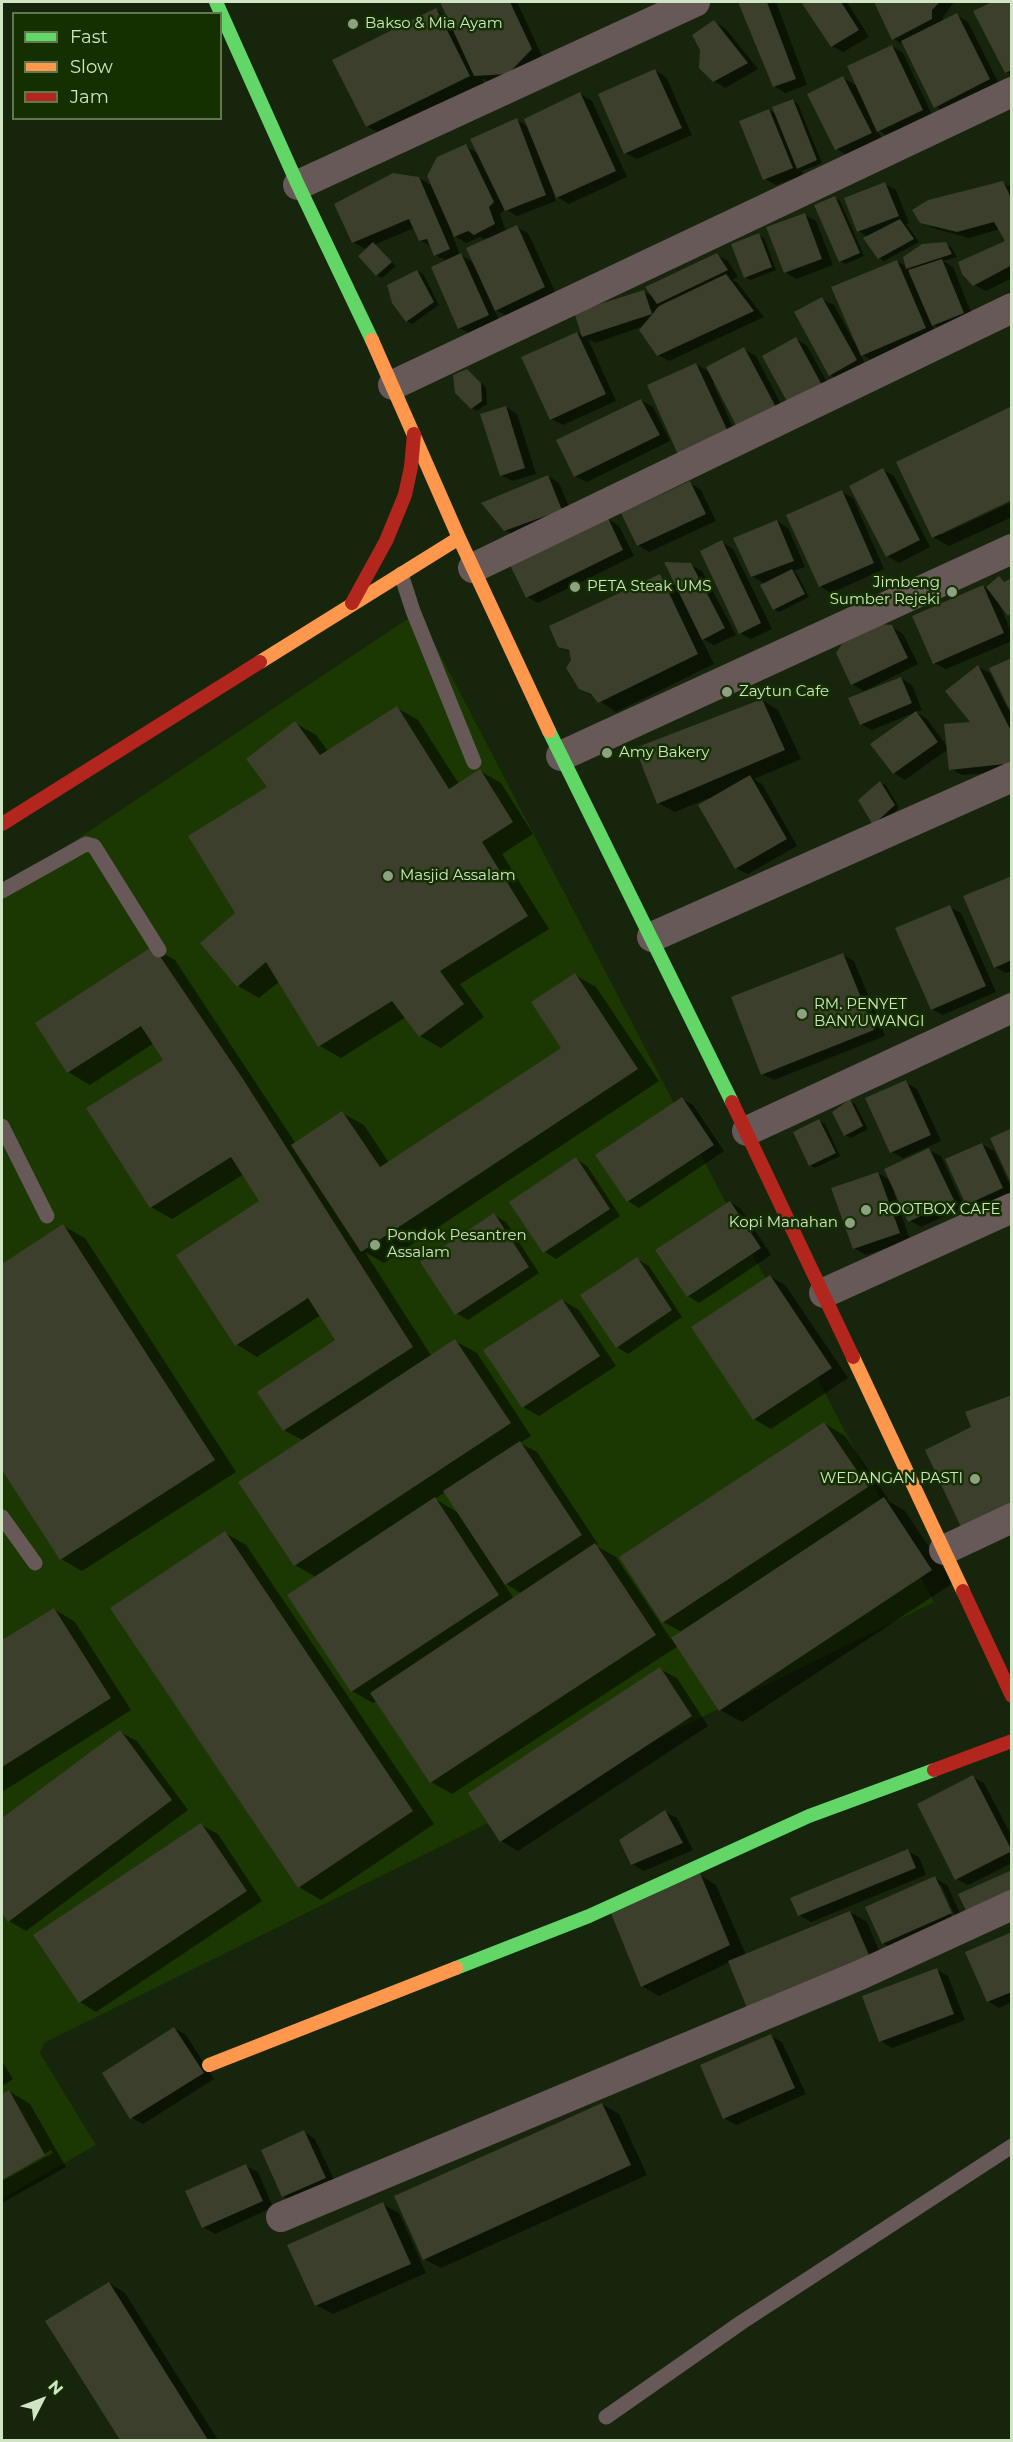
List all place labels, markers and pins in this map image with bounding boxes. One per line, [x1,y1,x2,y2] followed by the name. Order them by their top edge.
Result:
[365,15,503,33] place label: Bakso & Mia Ayam
[346,17,360,31] marker: Bakso & Mia Ayam
[830,574,940,609] place label: Jimbeng Sumber Rejeki
[587,578,711,596] place label: PETA Steak UMS
[568,580,582,594] marker: PETA Steak UMS
[945,585,959,599] marker: Jimbeng Sumber Rejeki
[739,683,829,701] place label: Zaytun Cafe
[720,685,734,699] marker: Zaytun Cafe
[619,744,709,762] place label: Amy Bakery
[600,746,614,760] marker: Amy Bakery
[400,867,516,885] place label: Masjid Assalam
[381,869,395,883] marker: Masjid Assalam
[814,996,924,1031] place label: RM. PENYET BANYUWANGI
[795,1007,809,1021] marker: RM. PENYET BANYUWANGI
[878,1201,1000,1219] place label: ROOTBOX CAFE
[859,1203,873,1217] marker: ROOTBOX CAFE
[729,1214,838,1232] place label: Kopi Manahan
[843,1216,857,1230] marker: Kopi Manahan
[387,1227,527,1262] place label: Pondok Pesantren Assalam
[368,1238,382,1252] marker: Pondok Pesantren Assalam
[820,1470,963,1488] place label: WEDANGAN PASTI
[968,1472,982,1486] marker: WEDANGAN PASTI

